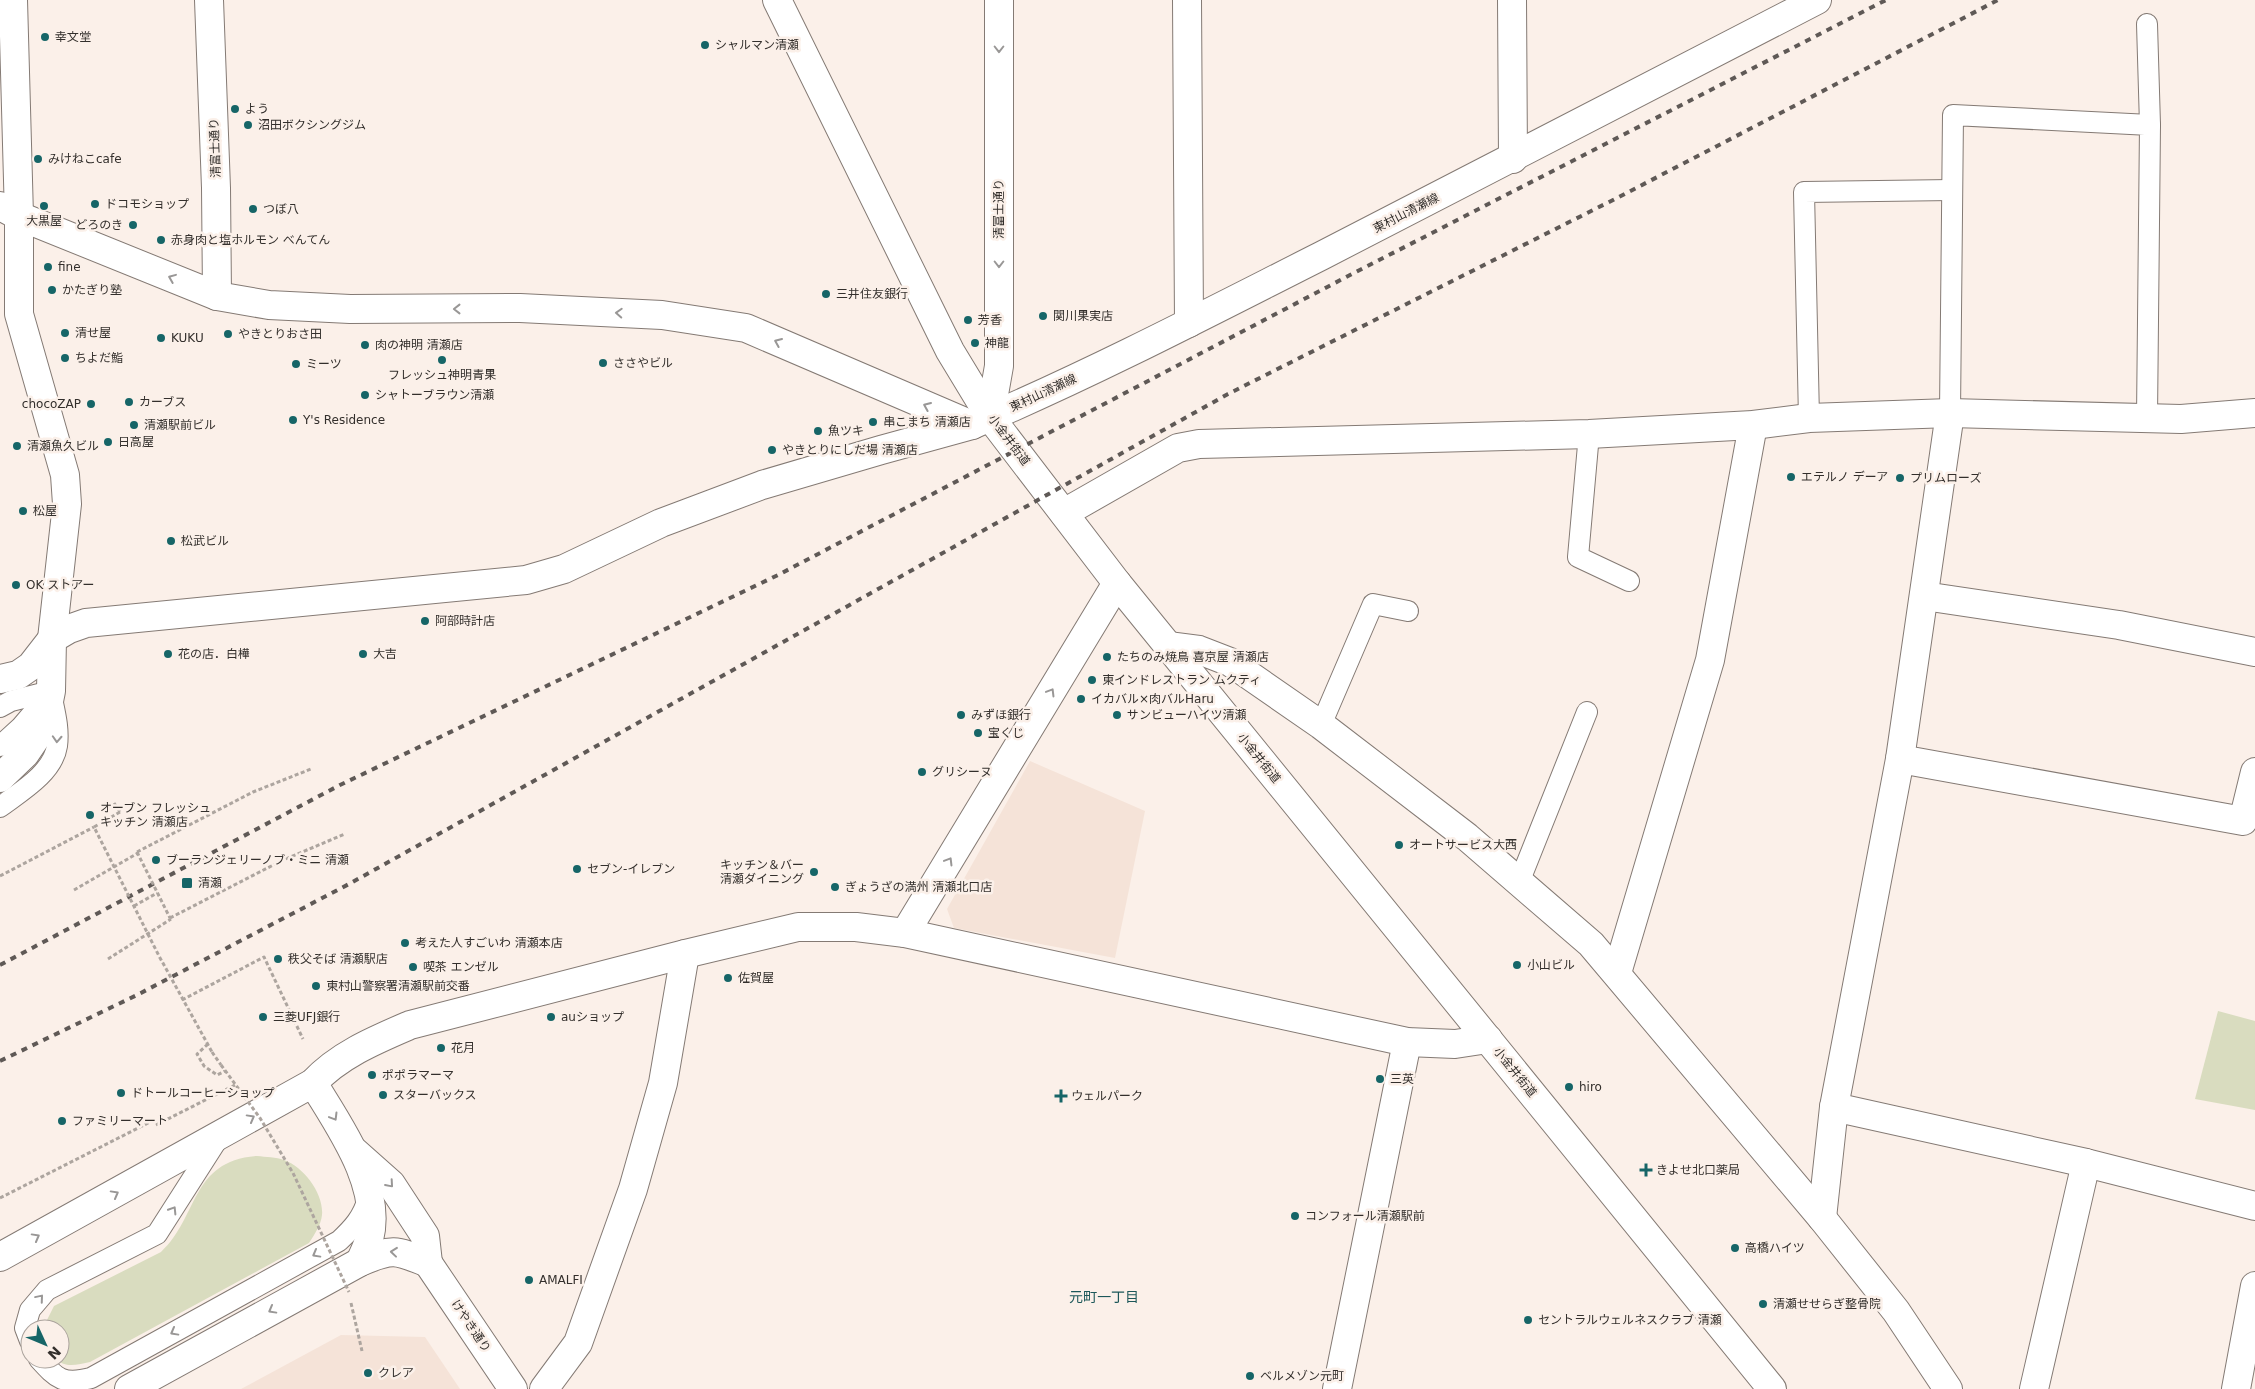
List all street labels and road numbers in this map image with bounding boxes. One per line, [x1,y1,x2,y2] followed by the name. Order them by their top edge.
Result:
[207,118,223,178] street label: 清富士通り
[992,179,1006,239] street label: 清富士通り
[1371,190,1441,236] street label: 東村山清瀬線
[1007,371,1079,415] street label: 東村山清瀬線
[985,412,1033,468] street label: 小金井街道
[1235,730,1283,786] street label: 小金井街道
[1491,1044,1539,1100] street label: 小金井街道
[448,1297,494,1355] street label: けやき通り

